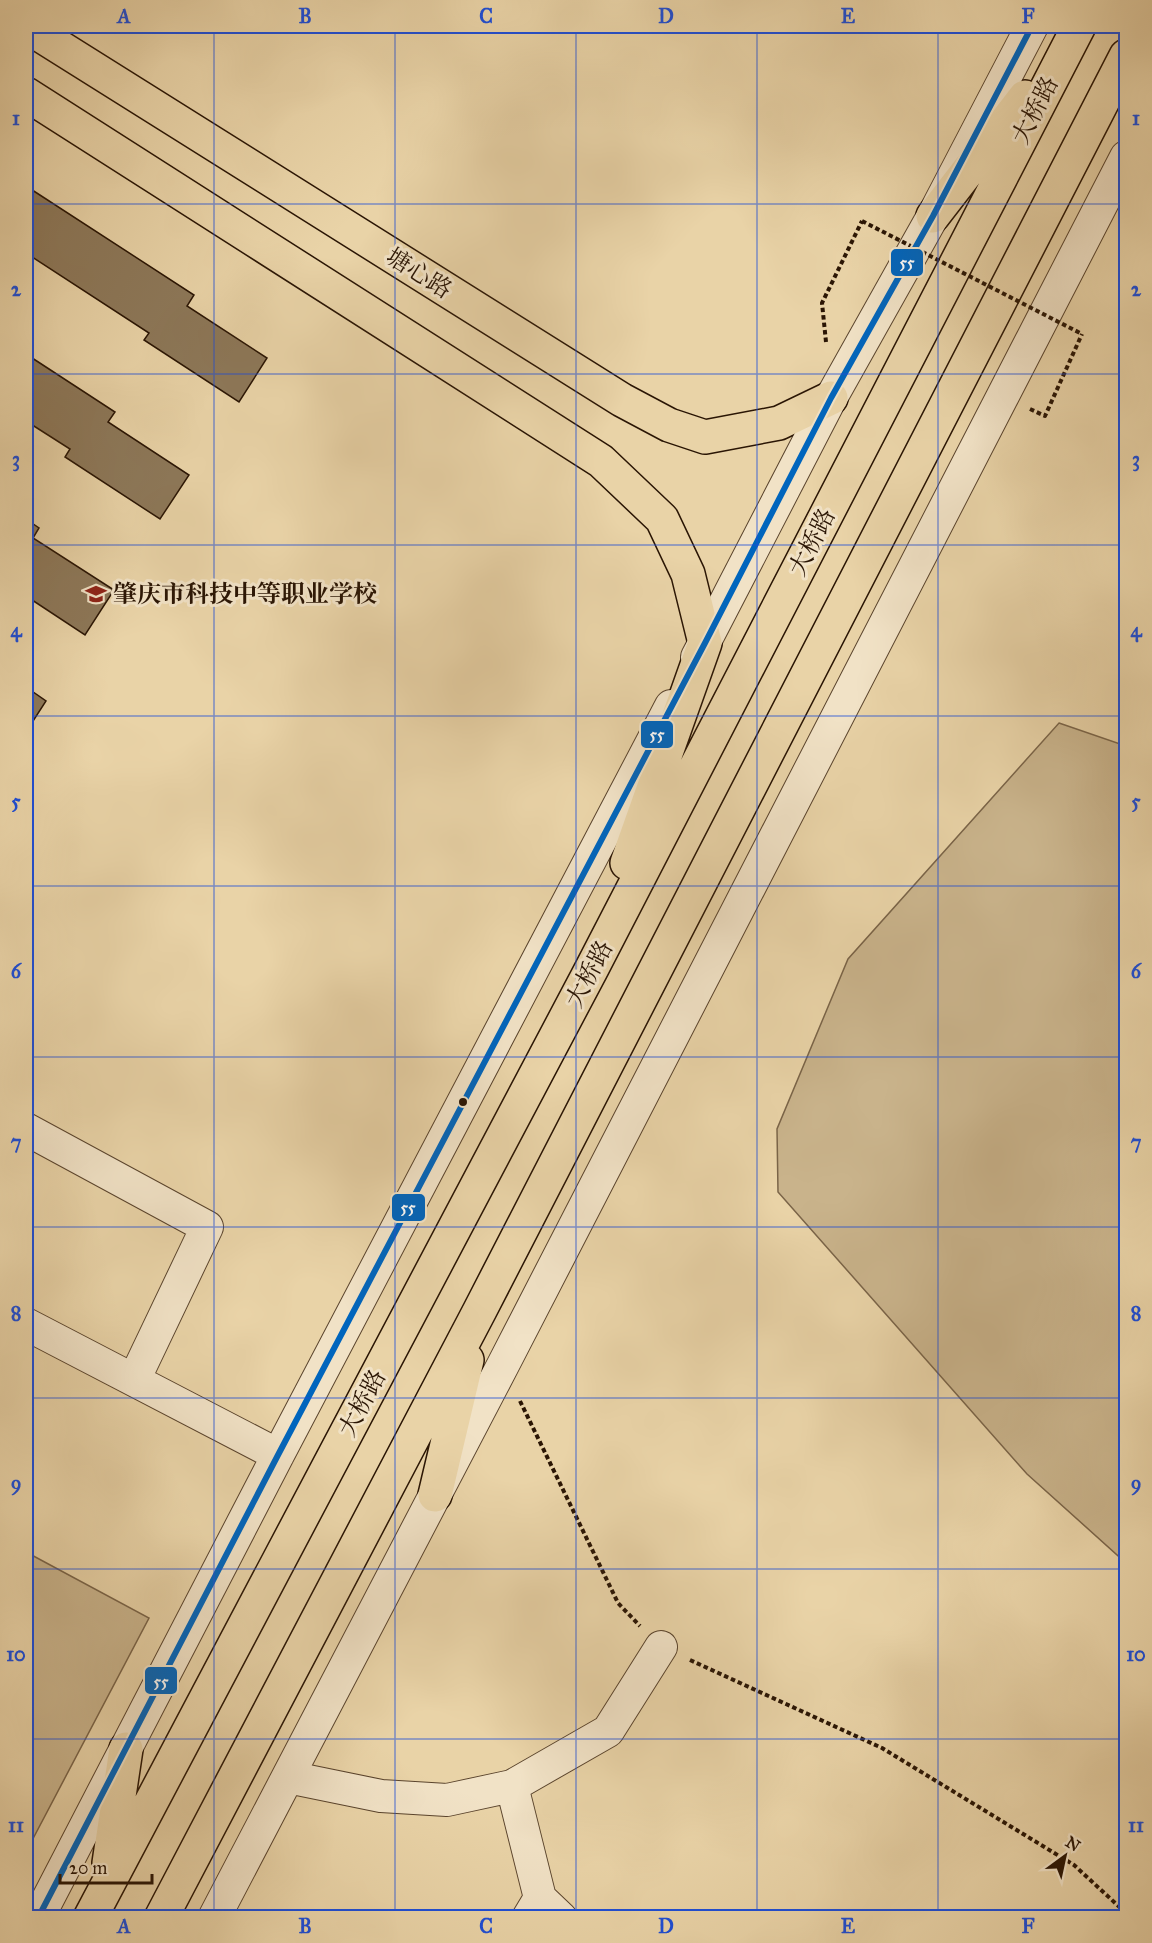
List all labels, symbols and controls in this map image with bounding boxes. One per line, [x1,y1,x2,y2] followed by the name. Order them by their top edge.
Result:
[115,4,131,28] text: A
[298,4,312,28] text: B
[479,4,493,28] text: C
[658,4,674,28] text: D
[841,4,856,28] text: E
[1021,4,1035,28] text: F
[1005,71,1065,149] street label: 大桥路
[12,106,20,130] text: 1
[1132,106,1140,130] text: 1
[381,241,457,305] street label: 塘心路
[890,248,924,277] line badge: 55
[900,253,915,272] text: 55
[11,277,22,301] text: 2
[1131,277,1142,301] text: 2
[12,447,20,472] text: 3
[1132,447,1140,472] text: 3
[782,503,842,581] street label: 大桥路
[113,579,377,609] place label: 肇庆市科技中等职业学校
[84,582,108,606] school or university icon: 肇庆市科技中等职业学校
[10,618,22,643] text: 4
[1130,618,1142,643] text: 4
[640,720,674,749] line badge: 55
[650,725,665,744] text: 55
[11,789,21,813] text: 5
[1131,789,1141,813] text: 5
[559,935,619,1013] street label: 大桥路
[11,959,23,983] text: 6
[1131,959,1143,983] text: 6
[457,1096,469,1108] unlabelled marker
[11,1130,22,1154] text: 7
[1131,1130,1142,1154] text: 7
[391,1193,426,1222] line badge: 55
[401,1198,416,1217] text: 55
[11,1301,21,1325] text: 8
[1131,1301,1141,1325] text: 8
[332,1364,392,1442] street label: 大桥路
[11,1471,21,1496] text: 9
[1131,1471,1141,1496] text: 9
[6,1642,26,1666] text: 10
[1126,1642,1146,1666] text: 10
[144,1666,178,1695] line badge: 55
[154,1672,169,1691] text: 55
[8,1813,24,1837] text: 11
[1128,1813,1144,1837] text: 11
[1035,1826,1095,1886] north arrow
[1062,1832,1084,1856] text: N
[60,1847,152,1885] scale bar
[69,1857,107,1879] text: 20 m
[115,1914,131,1938] text: A
[298,1914,312,1938] text: B
[479,1914,493,1938] text: C
[658,1914,674,1938] text: D
[841,1914,856,1938] text: E
[1021,1914,1035,1938] text: F

